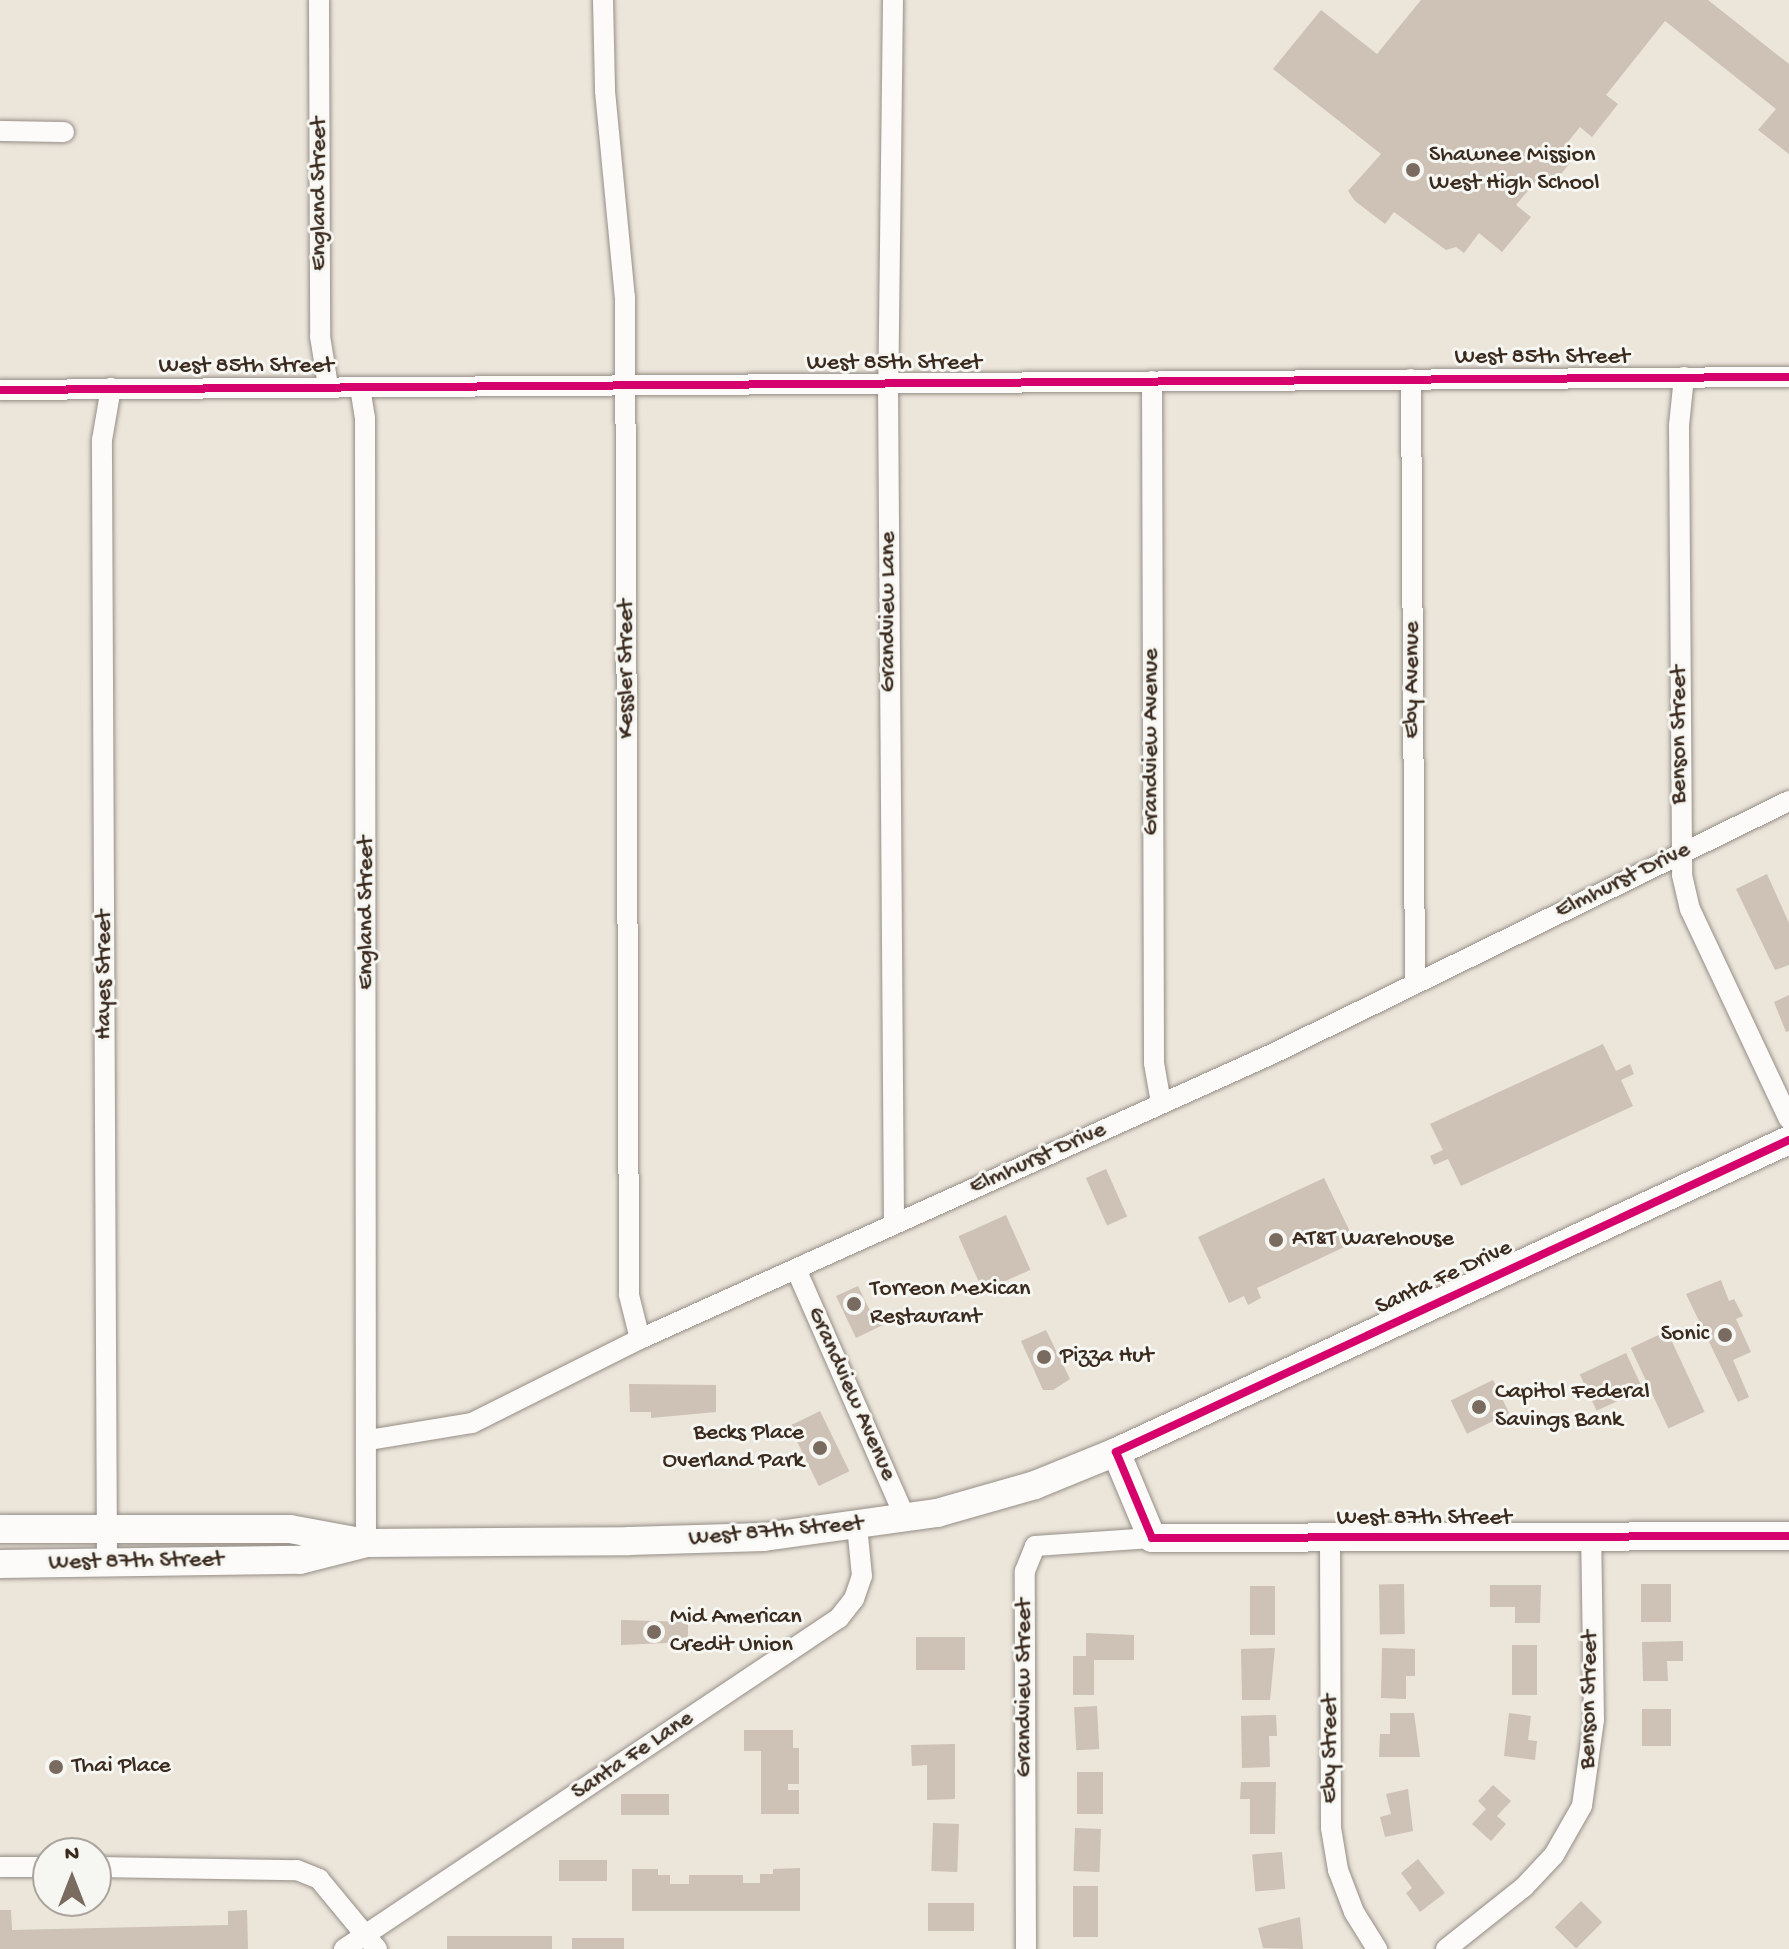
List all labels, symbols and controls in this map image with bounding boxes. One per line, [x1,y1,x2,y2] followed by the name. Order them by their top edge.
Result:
[306,117,334,271] street label: England Street
[1429,142,1600,198] place label: Shawnee Mission West High School
[1404,161,1422,179] marker: Shawnee Mission West High School
[1454,344,1630,372] street label: West 85th Street
[806,350,982,378] street label: West 85th Street
[158,353,334,381] street label: West 85th Street
[875,532,903,692] street label: Grandview Lane
[613,599,641,739] street label: Kessler Street
[1399,621,1427,739] street label: Eby Avenue
[1138,648,1166,836] street label: Grandview Avenue
[1666,666,1694,804] street label: Benson Street
[353,836,381,990] street label: England Street
[1551,836,1695,926] street label: Elmhurst Drive
[91,910,119,1040] street label: Hayes Street
[965,1116,1111,1202] street label: Elmhurst Drive
[1292,1226,1454,1254] place label: AT&T Warehouse
[1267,1231,1285,1249] marker: AT&T Warehouse
[1371,1234,1517,1322] street label: Santa Fe Drive
[870,1276,1030,1332] place label: Torreon Mexican Restaurant
[845,1295,863,1313] marker: Torreon Mexican Restaurant
[800,1303,902,1485] street label: Grandview Avenue
[1661,1321,1709,1349] place label: Sonic
[1716,1326,1734,1344] marker: Sonic
[1060,1343,1153,1371] place label: Pizza Hut
[1035,1348,1053,1366] marker: Pizza Hut
[1495,1379,1650,1435] place label: Capitol Federal Savings Bank
[1470,1398,1488,1416] marker: Capitol Federal Savings Bank
[663,1420,804,1476] place label: Becks Place Overland Park
[811,1439,829,1457] marker: Becks Place Overland Park
[1336,1505,1512,1533] street label: West 87th Street
[688,1510,864,1554] street label: West 87th Street
[48,1546,224,1578] street label: West 87th Street
[1011,1599,1039,1777] street label: Grandview Street
[670,1604,802,1660] place label: Mid American Credit Union
[645,1623,663,1641] marker: Mid American Credit Union
[1574,1631,1606,1769] street label: Benson Street
[1317,1694,1345,1804] street label: Eby Street
[567,1705,699,1807] street label: Santa Fe Lane
[72,1753,171,1781] place label: Thai Place
[47,1758,65,1776] marker: Thai Place
[32,1837,112,1917] north arrow
[65,1842,79,1868] text: N

